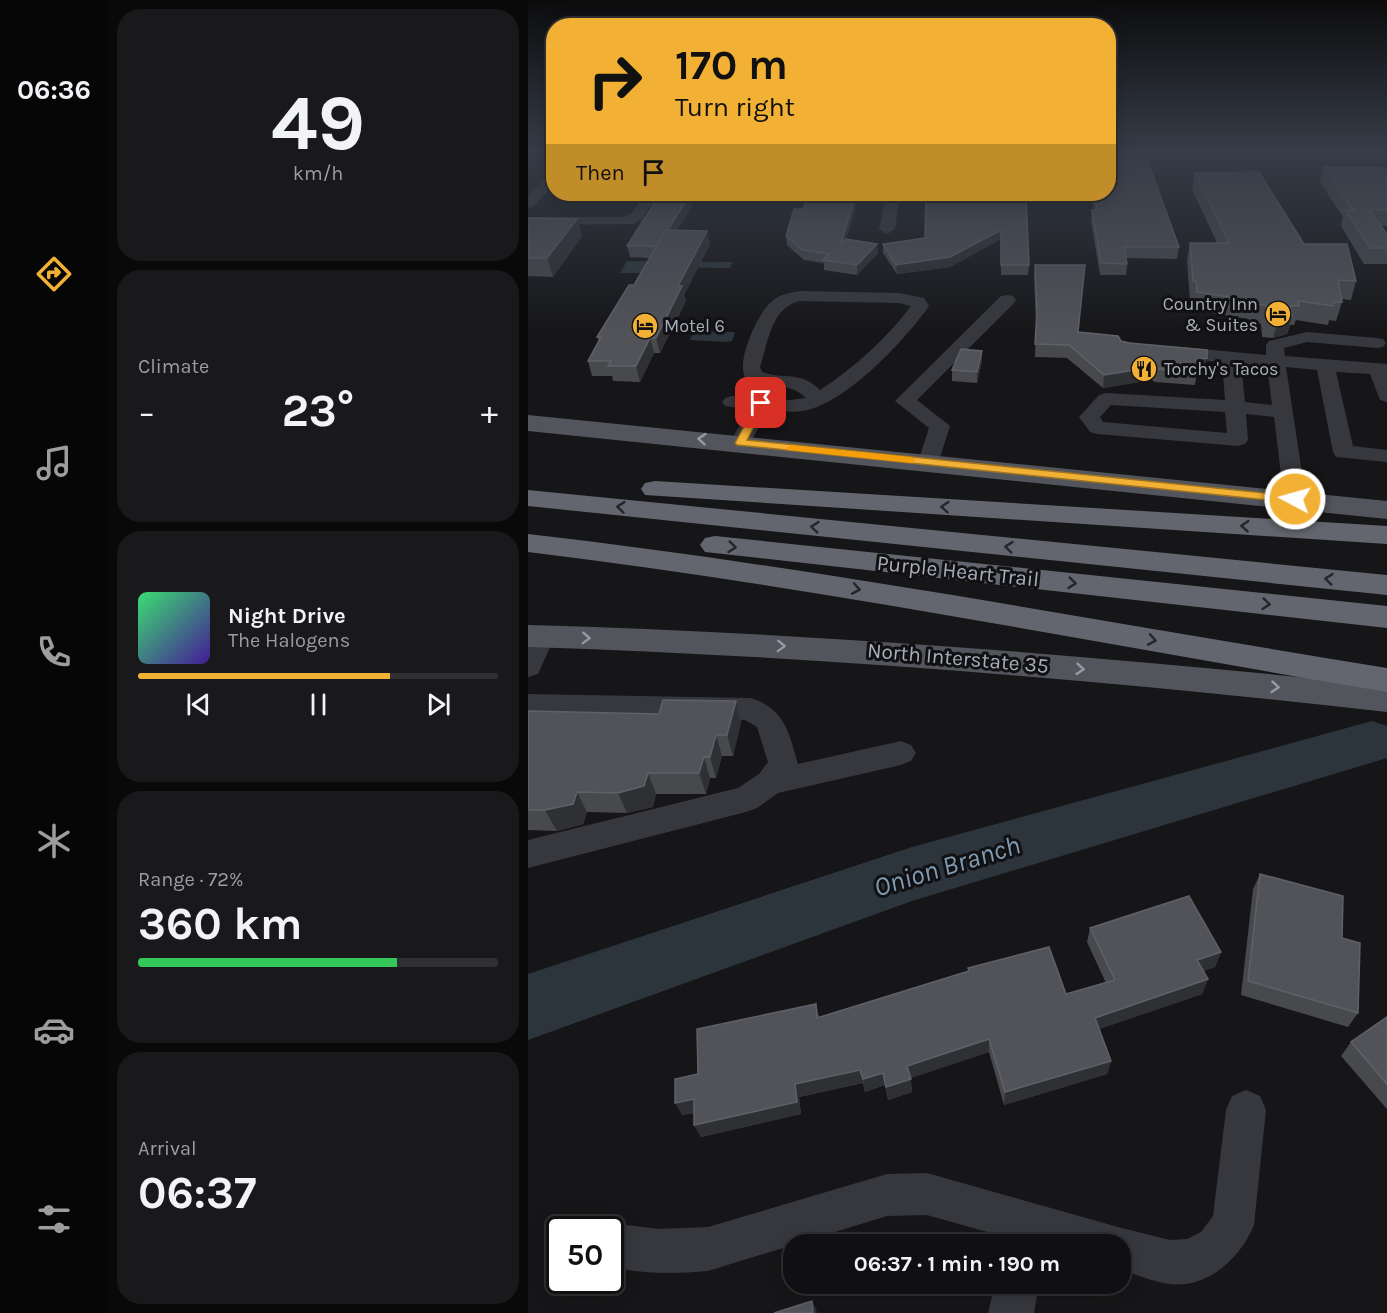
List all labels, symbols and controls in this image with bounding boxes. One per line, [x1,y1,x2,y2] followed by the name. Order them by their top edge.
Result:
[675,40,788,90] text: 170 m
[576,42,654,120] icon: right
[17,74,91,106] text: 06:36
[271,77,365,169] text: 49
[675,91,795,123] text: Turn right
[637,156,670,189] icon: arrive
[576,160,625,186] text: Then
[293,162,343,185] text: km/h
[33,253,75,295] icon: directions
[1163,293,1258,336] place label: Country Inn & Suites
[1263,299,1293,329] hotel icon: Country Inn & Suites
[630,311,660,341] hotel icon: Motel 6
[664,315,725,337] place label: Motel 6
[1129,354,1159,384] restaurant icon: Torchy's Tacos
[138,355,209,378] text: Climate
[1164,358,1279,380] place label: Torchy's Tacos
[735,377,786,428] pin
[282,385,354,437] text: 23°
[744,386,777,419] icon: arrive
[138,393,155,431] text: −
[481,393,498,431] text: +
[698,433,707,446] one-way arrow
[33,442,75,484] icon: music
[1263,467,1327,531] position arrow
[617,501,626,514] one-way arrow
[941,501,950,514] one-way arrow
[1240,519,1249,532] one-way arrow
[811,521,820,534] one-way arrow
[728,540,737,553] one-way arrow
[1005,541,1014,554] one-way arrow
[876,551,1040,591] street label: Purple Heart Trail
[1324,573,1333,586] one-way arrow
[1068,577,1077,589] one-way arrow
[852,582,861,594] one-way arrow
[1262,597,1271,610] one-way arrow
[228,603,346,629] text: Night Drive
[228,629,350,652] text: The Halogens
[33,631,75,673] icon: phone
[582,632,591,644] one-way arrow
[1147,633,1157,646] one-way arrow
[866,638,1050,678] street label: North Interstate 35
[777,640,786,653] one-way arrow
[1076,662,1085,675] one-way arrow
[1270,680,1279,693] one-way arrow
[182,688,215,721] icon: previous
[302,688,335,721] icon: pause
[422,688,455,721] icon: next
[33,820,75,862] icon: climate
[870,829,1024,903] water label: Onion Branch
[138,868,243,891] text: Range · 72%
[138,898,302,950] text: 360 km
[33,1009,75,1051] icon: car
[138,1137,197,1160] text: Arrival
[138,1167,256,1219] text: 06:37
[33,1198,75,1240] icon: filters
[546,1216,624,1294] speed limit sign: 50
[854,1251,1060,1277] text: 06:37 · 1 min · 190 m

